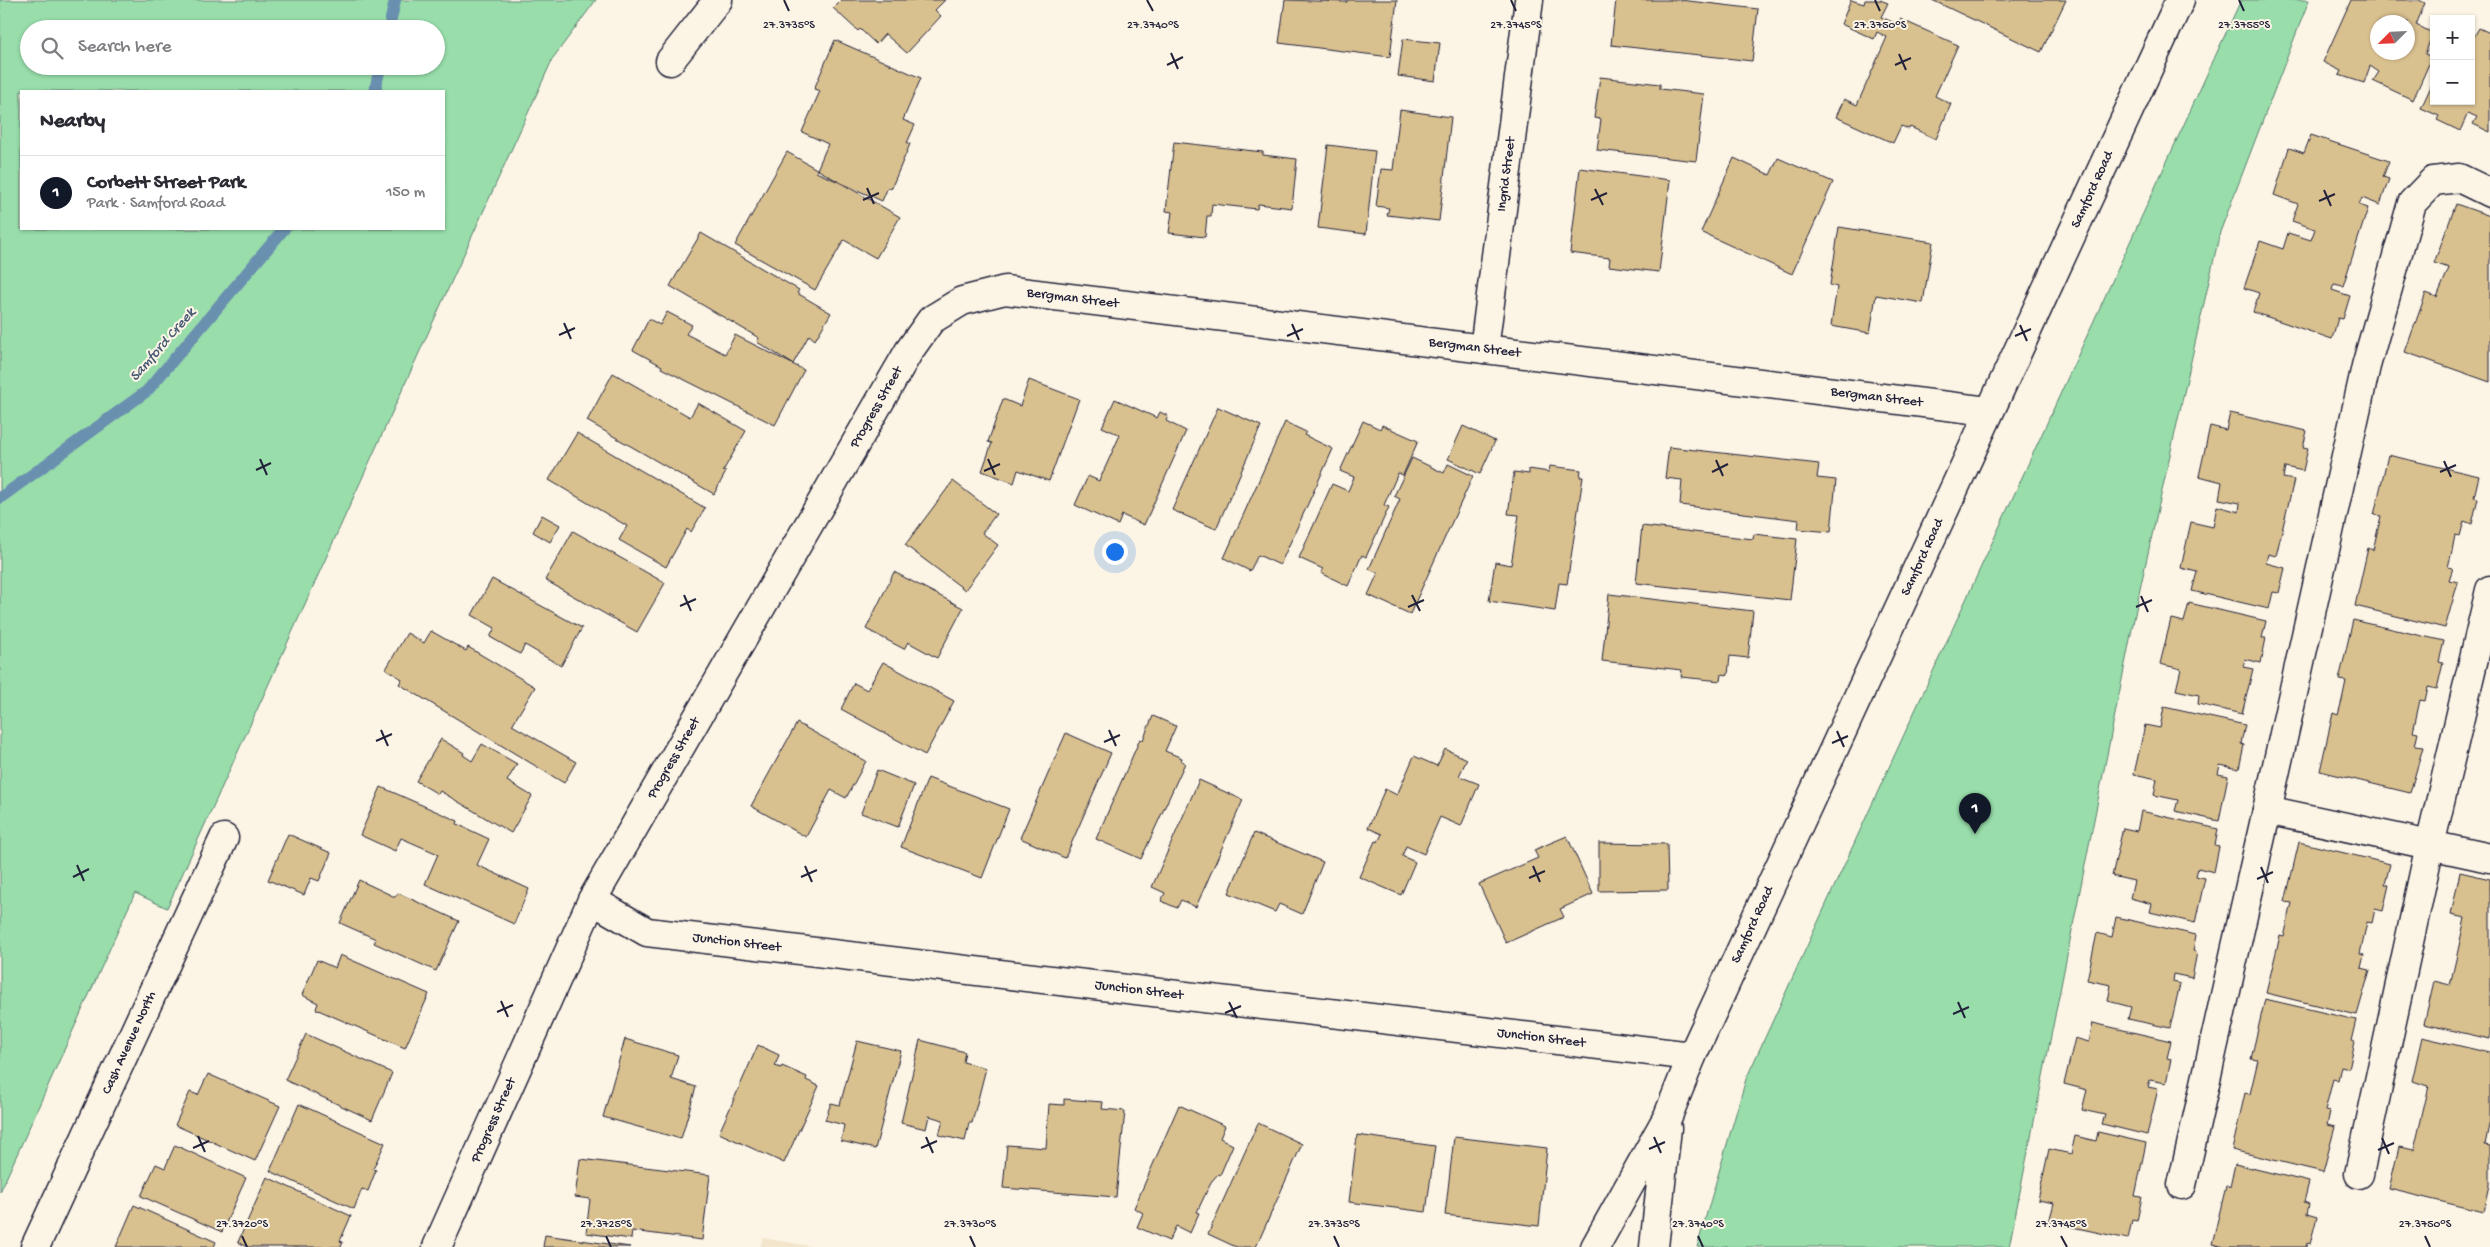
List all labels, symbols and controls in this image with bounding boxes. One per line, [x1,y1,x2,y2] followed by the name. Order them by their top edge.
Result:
[2370,15,2415,60] north arrow
[2430,15,2475,105] map controls
[2430,15,2475,60] button: +
[763,19,815,33] text: 27.3735°S
[1127,19,1179,33] text: 27.3740°S
[1490,19,1542,33] text: 27.3745°S
[1854,19,1907,33] text: 27.3750°S
[2218,19,2270,33] text: 27.3755°S
[20,20,445,75] search box
[38,34,66,62] icon: search
[78,36,172,59] text: Search here
[2430,60,2475,105] button: −
[40,110,105,135] text: Nearby
[1493,135,1520,213] street label: Ingrid Street
[2067,147,2118,231] street label: Samford Road
[87,172,245,195] text: Corbett Street Park
[53,184,59,203] text: 1
[386,184,425,203] text: 150 m
[87,195,225,214] text: Park · Samford Road
[1025,284,1121,313] street label: Bergman Street
[126,304,201,385] water label: Samford Creek
[1427,334,1523,362] street label: Bergman Street
[846,362,907,452] street label: Progress Street
[1829,383,1925,412] street label: Bergman Street
[1897,514,1948,598] street label: Samford Road
[1102,539,1128,565] your location
[643,713,705,803] street label: Progress Street
[1959,793,1991,834] pin: 1
[1727,882,1778,966] street label: Samford Road
[692,929,783,956] street label: Junction Street
[1094,977,1185,1004] street label: Junction Street
[98,988,161,1097] street label: Cash Avenue North
[1496,1024,1587,1052] street label: Junction Street
[467,1074,521,1166] street label: Progress Street
[216,1218,268,1232] text: 27.3720°S
[580,1218,632,1232] text: 27.3725°S
[944,1218,997,1232] text: 27.3730°S
[1308,1218,1360,1232] text: 27.3735°S
[1672,1218,1724,1232] text: 27.3740°S
[2035,1218,2087,1232] text: 27.3745°S
[2399,1218,2452,1232] text: 27.3750°S

